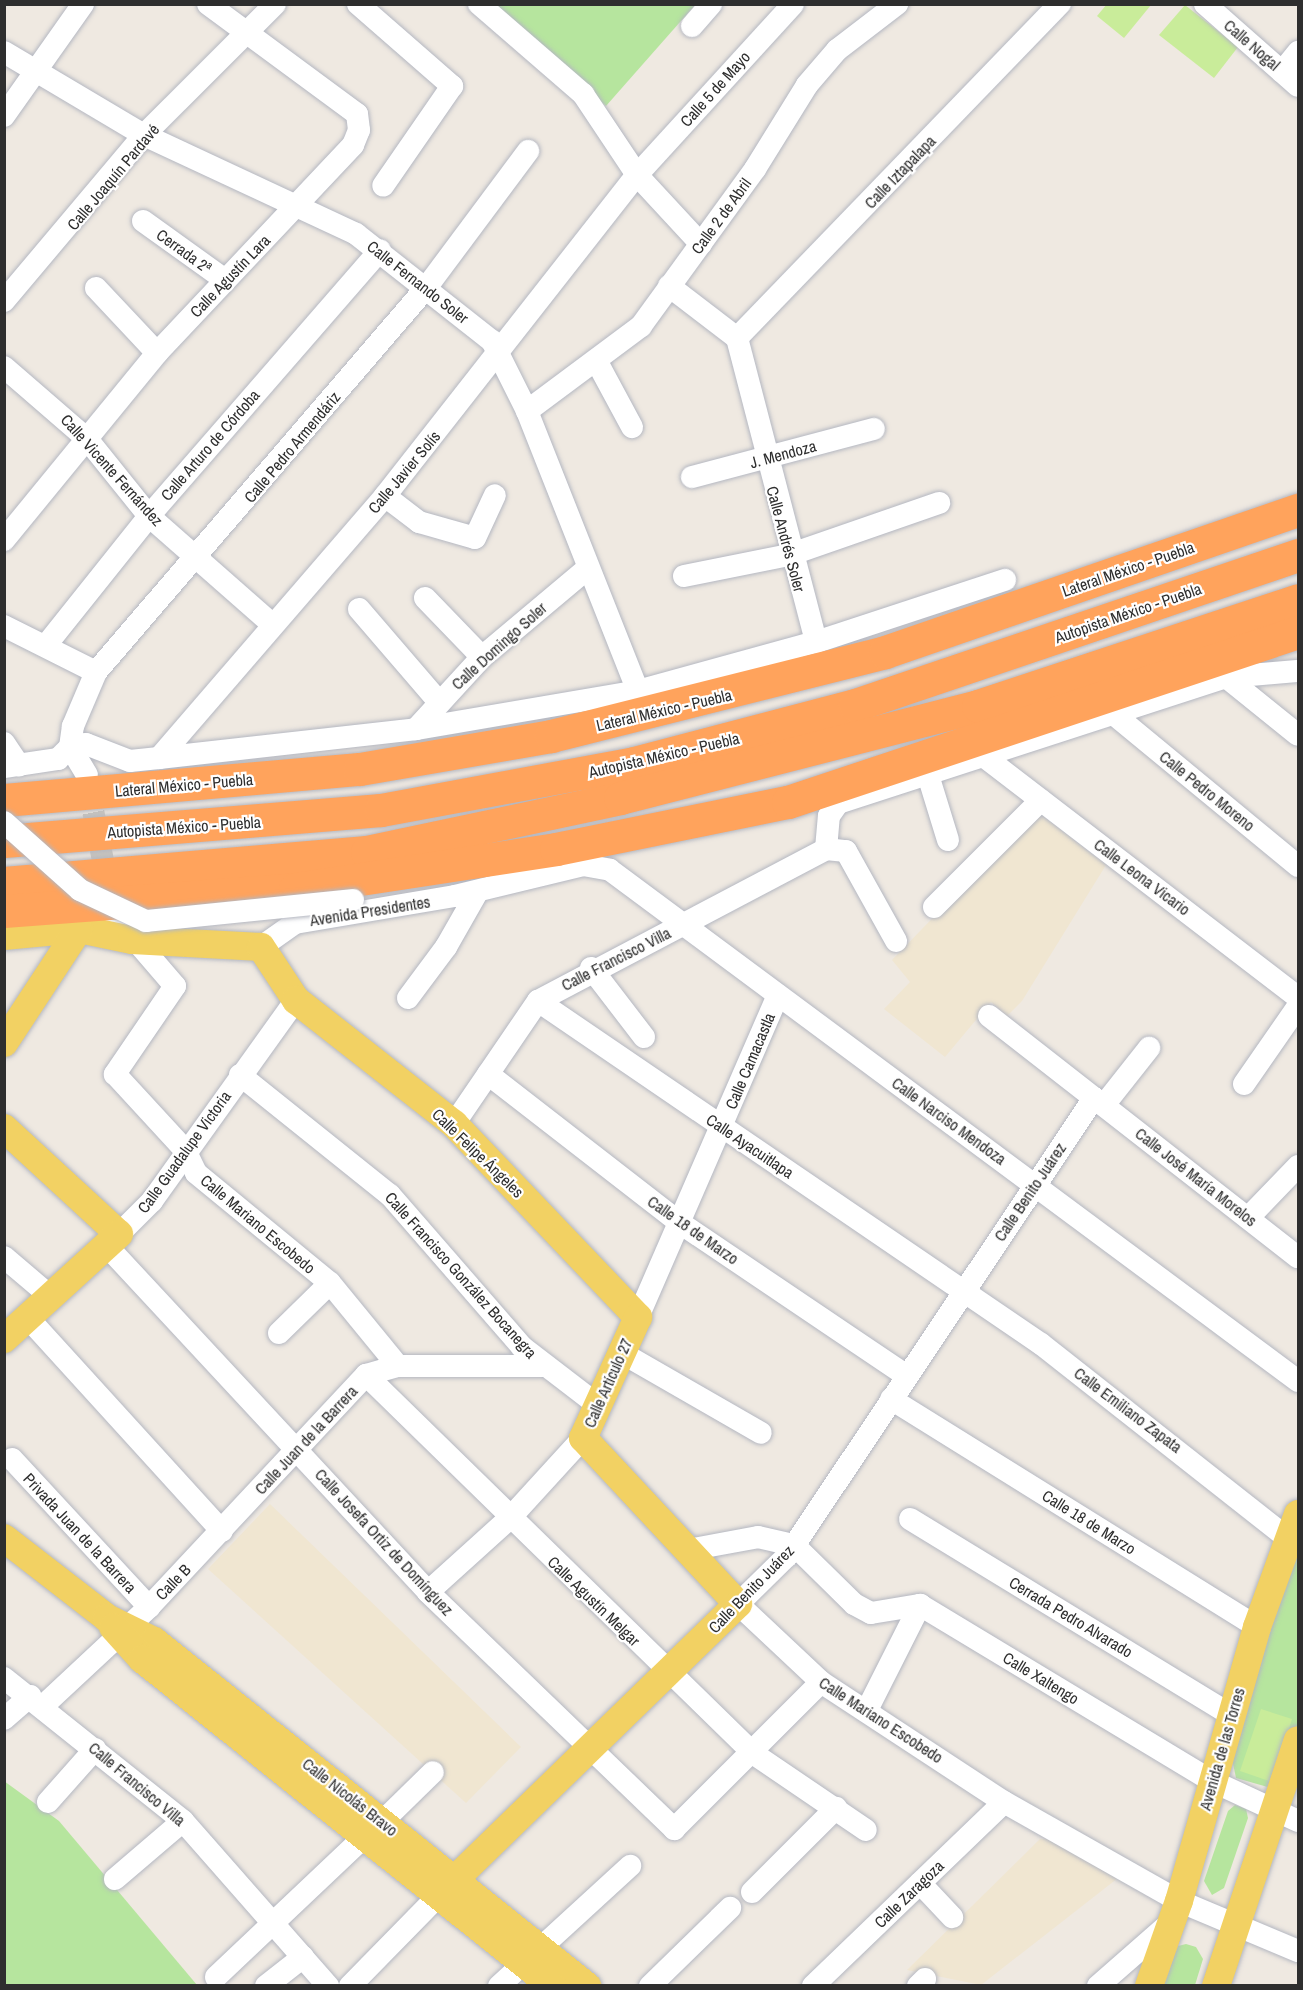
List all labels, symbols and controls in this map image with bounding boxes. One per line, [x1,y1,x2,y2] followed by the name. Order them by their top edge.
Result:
[1220,16,1284,74] street label: Calle Nogal
[676,47,754,131] street label: Calle 5 de Mayo
[63,120,163,234] street label: Calle Joaquín Pardavé
[860,131,940,213] street label: Calle Iztapalapa
[687,174,755,258] street label: Calle 2 de Abril
[153,225,215,277] street label: Cerrada 2ª
[186,231,274,321] street label: Calle Agustín Lara
[363,236,473,328] street label: Calle Fernando Soler
[156,385,264,505] street label: Calle Arturo de Córdoba
[240,387,344,507] street label: Calle Pedro Armendáriz
[57,410,167,530] street label: Calle Vicente Fernández
[364,427,444,517] street label: Calle Javier Solís
[748,436,818,472] street label: J. Mendoza
[763,484,809,594] street label: Calle Andrés Soler
[1059,537,1197,601] street label: Lateral México - Puebla
[1052,579,1204,647] street label: Autopista México - Puebla
[448,598,550,694] street label: Calle Domingo Soler
[594,685,734,735] street label: Lateral México - Puebla
[587,728,741,782] street label: Autopista México - Puebla
[1156,747,1258,835] street label: Calle Pedro Moreno
[114,769,254,801] street label: Lateral México - Puebla
[107,812,261,842] street label: Autopista México - Puebla
[1090,835,1194,919] street label: Calle Leona Vicario
[308,892,432,930] street label: Avenida Presidentes
[558,923,674,995] street label: Calle Francisco Villa
[721,1010,779,1112] street label: Calle Camacastla
[888,1073,1010,1169] street label: Calle Narciso Mendoza
[133,1087,235,1217] street label: Calle Guadalupe Victoria
[428,1104,528,1202] street label: Calle Felipe Ángeles
[702,1110,798,1182] street label: Calle Ayacuitlapa
[1131,1124,1261,1230] street label: Calle José María Morelos
[990,1139,1070,1245] street label: Calle Benito Juárez
[197,1170,319,1278] street label: Calle Mariano Escobedo
[381,1188,541,1362] street label: Calle Francisco González Bocanegra
[644,1192,742,1268] street label: Calle 18 de Marzo
[580,1335,636,1431] street label: Calle Artículo 27
[1070,1363,1186,1457] street label: Calle Emiliano Zapata
[251,1382,361,1498] street label: Calle Juan de la Barrera
[311,1465,457,1619] street label: Calle Josefa Ortiz de Domínguez
[20,1469,140,1597] street label: Privada Juan de la Barrera
[1039,1486,1139,1558] street label: Calle 18 de Marzo
[704,1541,798,1637] street label: Calle Benito Juárez
[544,1552,644,1650] street label: Calle Agustín Melgar
[151,1560,195,1604] street label: Calle B
[1005,1572,1137,1662] street label: Cerrada Pedro Alvarado
[1000,1648,1082,1708] street label: Calle Xaltengo
[816,1673,946,1767] street label: Calle Mariano Escobedo
[1195,1685,1249,1813] street label: Avenida de las Torres
[85,1738,189,1830] street label: Calle Francisco Villa
[299,1754,401,1840] street label: Calle Nicolás Bravo
[870,1856,948,1932] street label: Calle Zaragoza

